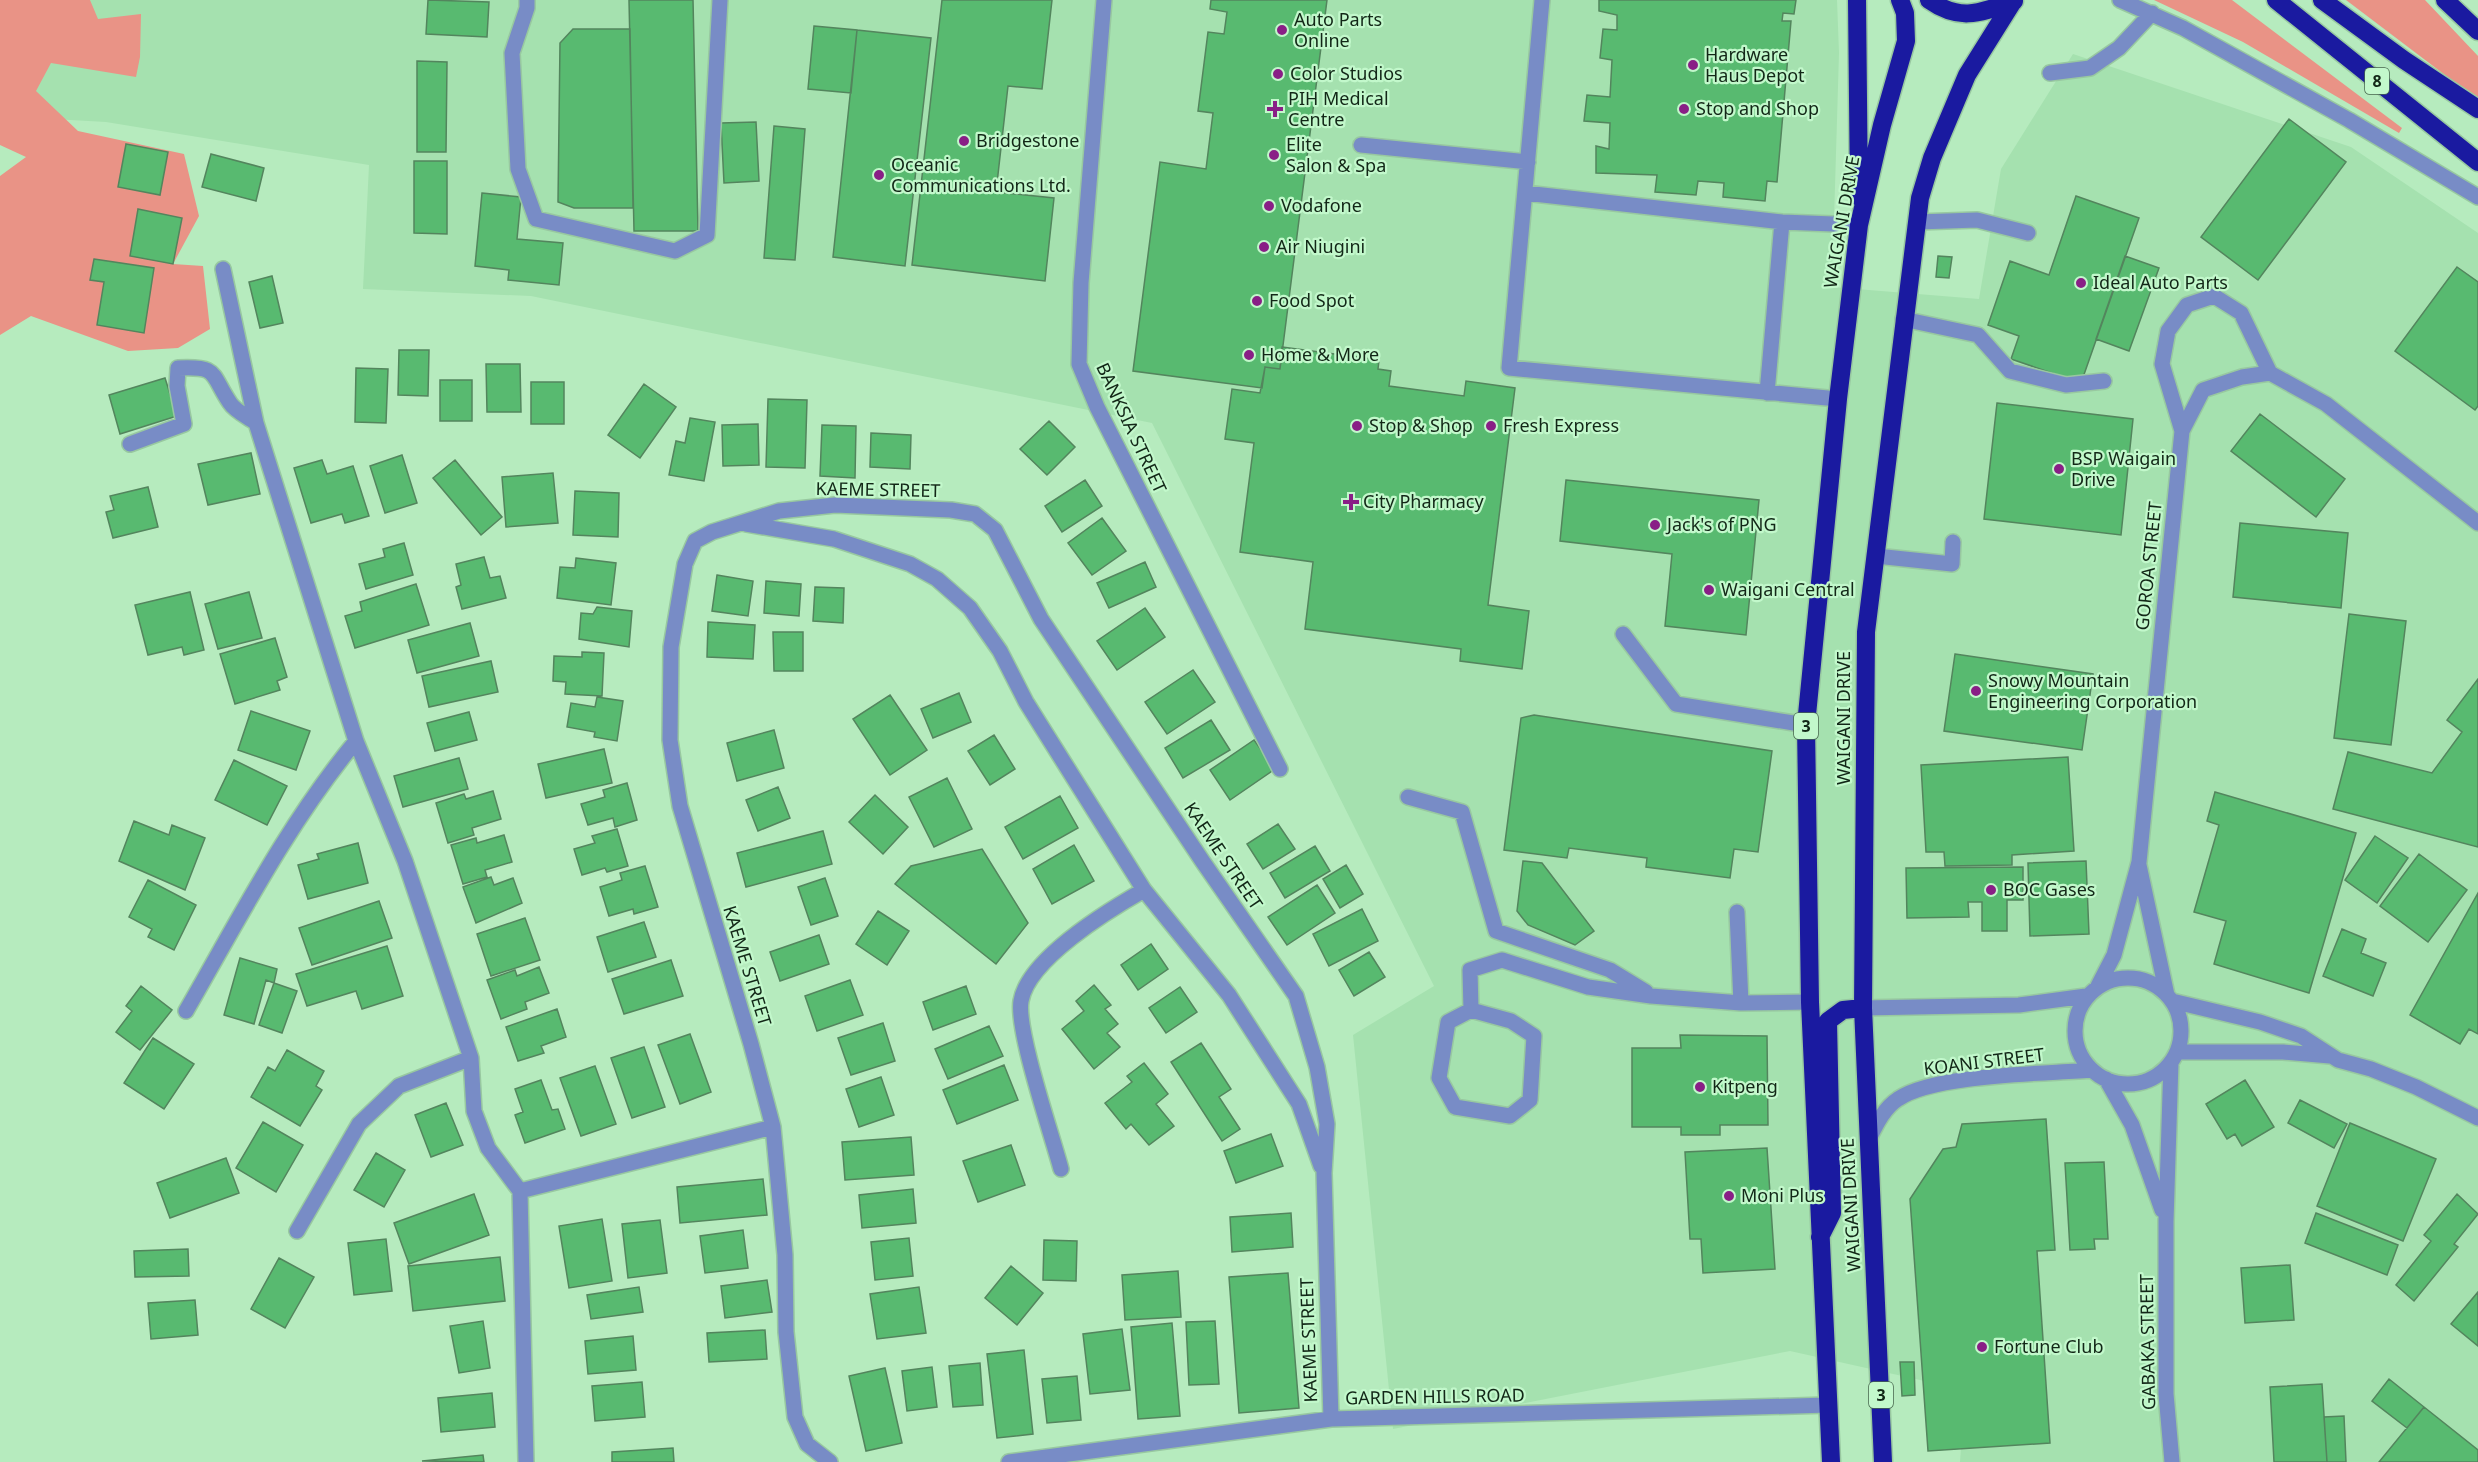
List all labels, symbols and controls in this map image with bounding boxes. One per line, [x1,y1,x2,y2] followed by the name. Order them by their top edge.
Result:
[1294,7,1382,52] place label: Auto Parts Online
[1275,23,1289,37] marker: Auto Parts Online
[1705,42,1805,87] place label: Hardware Haus Depot
[1686,58,1700,72] marker: Hardware Haus Depot
[1290,61,1403,85] place label: Color Studios
[1271,67,1285,81] marker: Color Studios
[2365,68,2389,94] road number: 8
[1288,86,1389,131] place label: PIH Medical Centre
[1696,96,1819,120] place label: Stop and Shop
[1266,100,1284,118] marker: PIH Medical Centre
[1677,102,1691,116] marker: Stop and Shop
[976,128,1079,152] place label: Bridgestone
[1286,132,1386,177] place label: Elite Salon & Spa
[957,134,971,148] marker: Bridgestone
[1267,148,1281,162] marker: Elite Salon & Spa
[891,152,1071,197] place label: Oceanic Communications Ltd.
[1818,154,1864,290] street label: WAIGANI DRIVE
[872,168,886,182] marker: Oceanic Communications Ltd.
[1281,193,1362,217] place label: Vodafone
[1262,199,1276,213] marker: Vodafone
[1276,234,1365,258] place label: Air Niugini
[1257,240,1271,254] marker: Air Niugini
[2093,270,2228,294] place label: Ideal Auto Parts
[2074,276,2088,290] marker: Ideal Auto Parts
[1269,288,1355,312] place label: Food Spot
[1250,294,1264,308] marker: Food Spot
[1261,342,1379,366] place label: Home & More
[1242,348,1256,362] marker: Home & More
[1091,358,1173,497] street label: BANKSIA STREET
[1369,413,1473,437] place label: Stop & Shop
[1503,413,1619,437] place label: Fresh Express
[1350,419,1364,433] marker: Stop & Shop
[1484,419,1498,433] marker: Fresh Express
[2071,446,2176,491] place label: BSP Waigain Drive
[2052,462,2066,476] marker: BSP Waigain Drive
[815,476,941,502] street label: KAEME STREET
[1363,489,1484,513] place label: City Pharmacy
[1344,495,1358,509] marker: City Pharmacy
[2129,500,2167,631] street label: GOROA STREET
[1665,512,1777,536] place label: Jack's of PNG
[1648,518,1662,532] marker: Jack's of PNG
[1721,577,1855,601] place label: Waigani Central
[1702,583,1716,597] marker: Waigani Central
[1831,651,1855,785] street label: WAIGANI DRIVE
[1988,668,2197,713] place label: Snowy Mountain Engineering Corporation
[1969,684,1983,698] marker: Snowy Mountain Engineering Corporation
[1794,713,1818,739] road number: 3
[1179,797,1269,914] street label: KAEME STREET
[2003,877,2095,901] place label: BOC Gases
[1984,883,1998,897] marker: BOC Gases
[718,903,778,1029] street label: KAEME STREET
[1922,1042,2046,1080] street label: KOANI STREET
[1712,1074,1778,1098] place label: Kitpeng
[1693,1080,1707,1094] marker: Kitpeng
[1835,1138,1865,1273] street label: WAIGANI DRIVE
[1741,1183,1824,1207] place label: Moni Plus
[1722,1189,1736,1203] marker: Moni Plus
[2134,1274,2160,1410] street label: GABAKA STREET
[1294,1277,1322,1403] street label: KAEME STREET
[1994,1334,2103,1358] place label: Fortune Club
[1975,1340,1989,1354] marker: Fortune Club
[1345,1382,1525,1410] street label: GARDEN HILLS ROAD
[1869,1382,1893,1408] road number: 3

